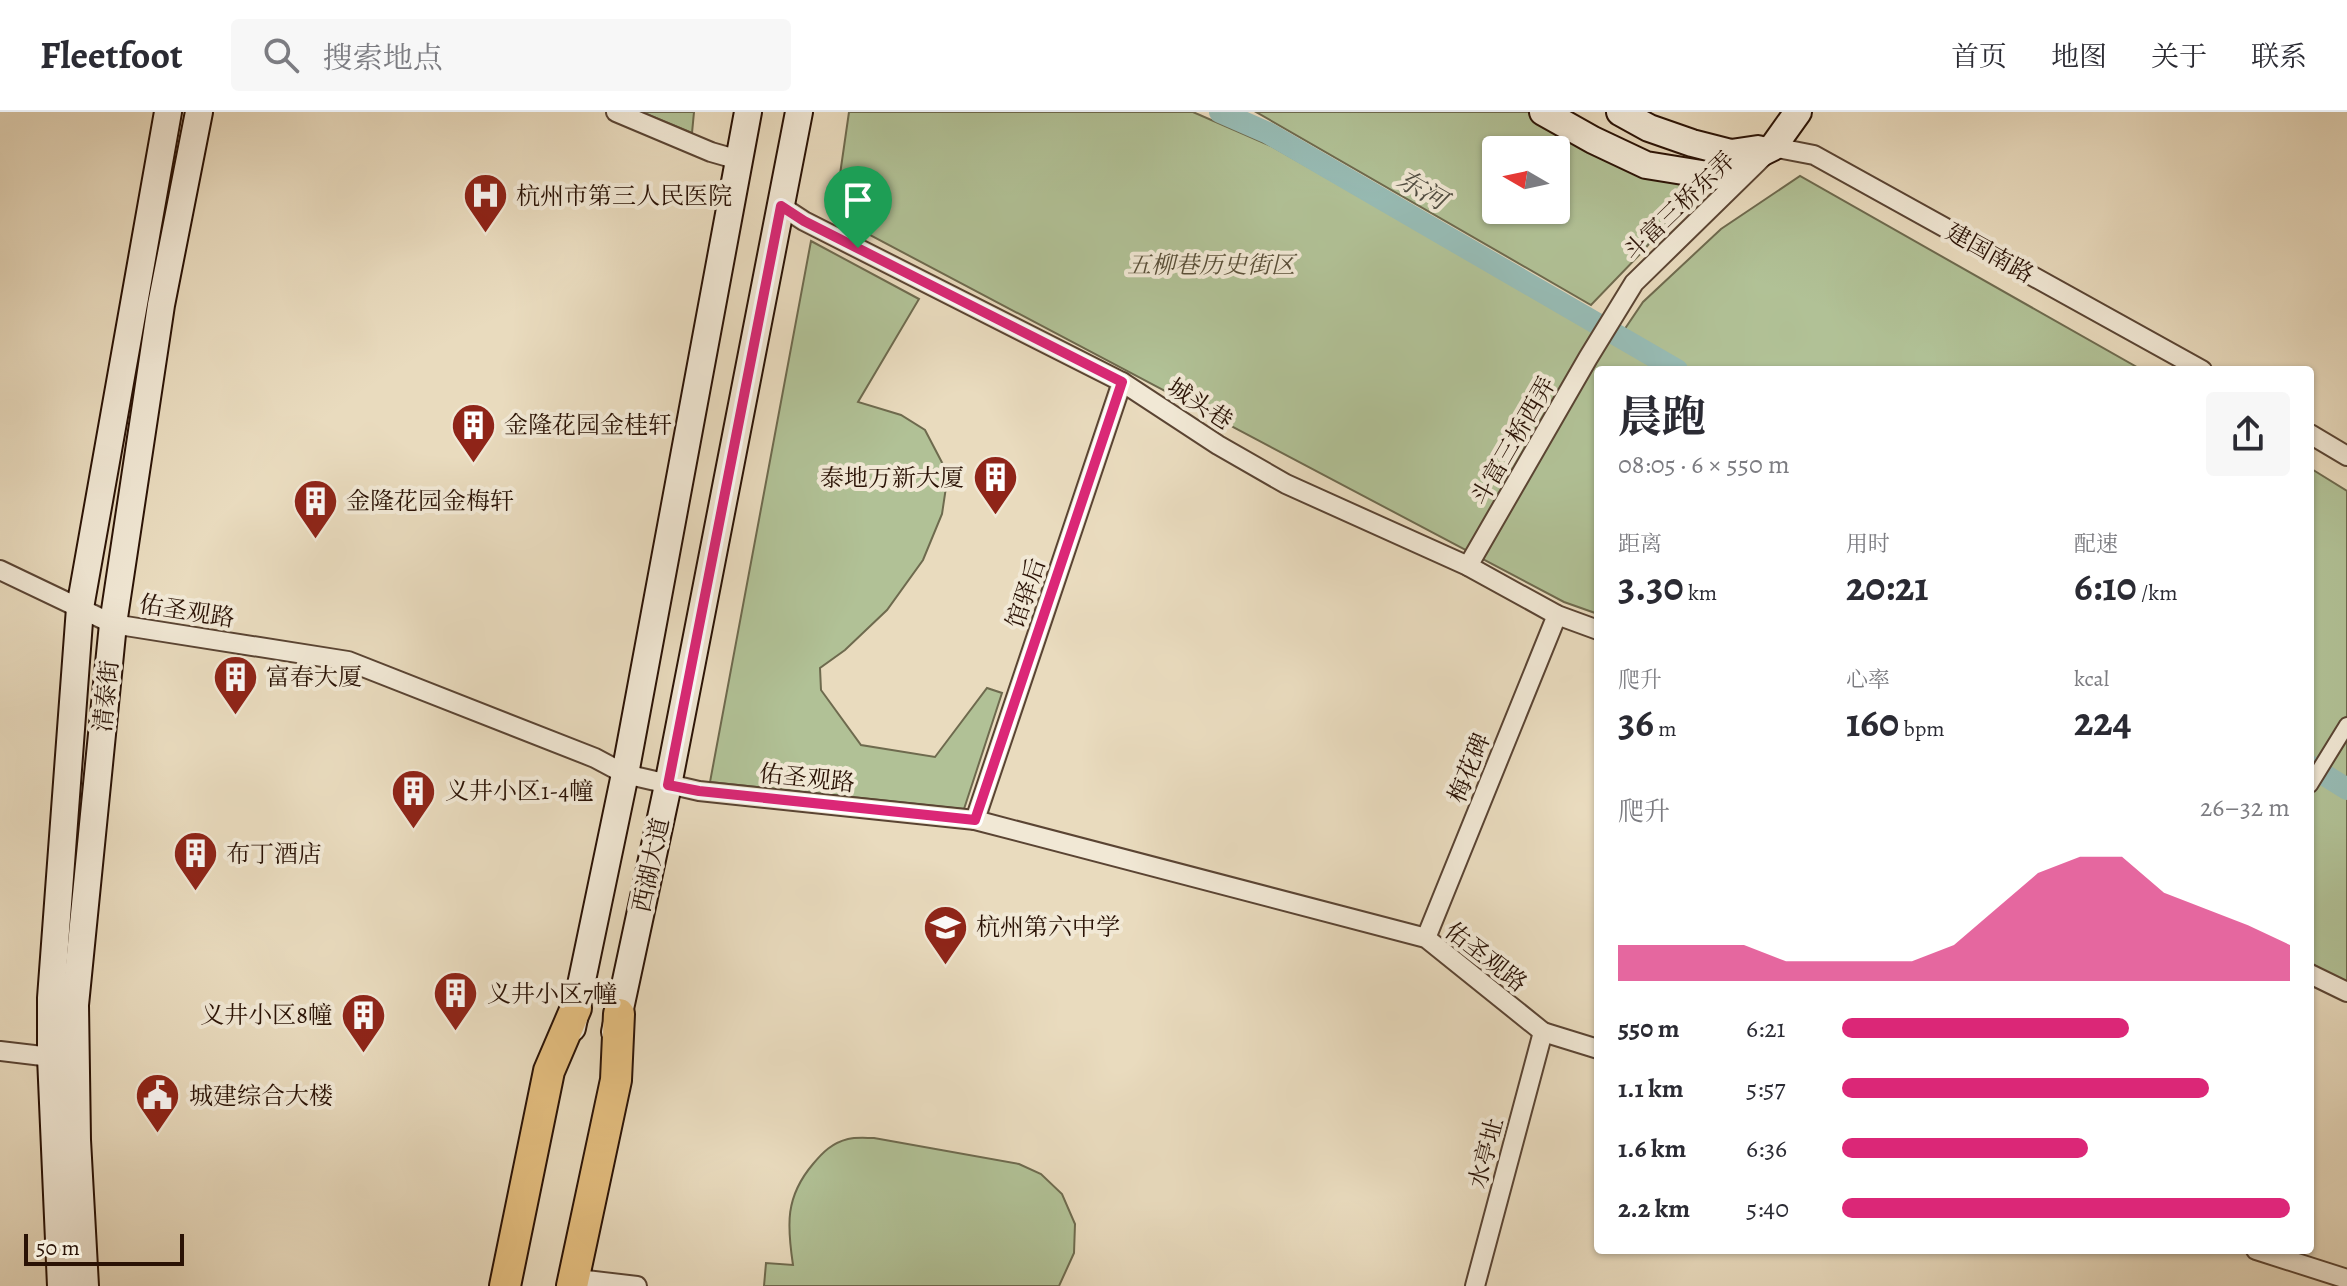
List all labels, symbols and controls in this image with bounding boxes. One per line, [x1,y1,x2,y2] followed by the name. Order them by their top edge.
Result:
[231,19,791,91] search box
[40,29,183,81] text: Fleetfoot
[259,33,303,77] icon: search
[323,38,443,78] text: 搜索地点
[1951,38,2007,76] text: 首页
[2051,38,2107,76] text: 地图
[2151,38,2207,76] text: 关于
[2251,38,2307,76] text: 联系
[1482,136,1570,224] north arrow
[1482,136,1570,224] map controls
[1616,144,1742,268] street label: 斗富三桥东弄
[1391,162,1457,220] water label: 东河
[824,166,892,248] pin
[461,172,509,235] hospital icon: 杭州市第三人民医院
[836,178,880,222] icon: arrive
[516,180,732,212] place label: 杭州市第三人民医院
[1940,216,2040,290] street label: 建国南路
[1127,249,1298,281] park label: 五柳巷历史街区
[1161,371,1239,437] street label: 城头巷
[1463,371,1563,511] street label: 斗富三桥西弄
[1618,387,1706,447] text: 晨跑
[2206,392,2290,476] button: share
[449,401,497,464] building icon: 金隆花园金桂轩
[504,409,672,441] place label: 金隆花园金桂轩
[1618,447,1790,482] text: 08:05 · 6 × 550 m
[971,454,1019,517] building icon: 泰地万新大厦
[820,462,964,494] place label: 泰地万新大厦
[291,477,339,540] building icon: 金隆花园金梅轩
[346,485,514,517] place label: 金隆花园金梅轩
[1618,529,1662,559] text: 距离
[1846,529,1890,559] text: 用时
[2074,529,2118,559] text: 配速
[999,554,1053,632] street label: 馆驿后
[1618,559,1684,614] text: 3.30
[1846,559,1929,614] text: 20:21
[2074,559,2137,614] text: 6:10
[1684,578,1717,608] text: km
[2137,578,2177,608] text: /km
[137,588,237,634] street label: 佑圣观路
[211,653,259,716] building icon: 富春大厦
[86,659,126,733] street label: 清泰街
[266,661,362,693] place label: 富春大厦
[2074,664,2109,694] text: kcal
[1618,665,1662,695] text: 爬升
[1846,665,1890,695] text: 心率
[2074,694,2131,749] text: 224
[1618,695,1654,750] text: 36
[1846,695,1899,750] text: 160
[1654,714,1677,744] text: m
[1899,714,1945,744] text: bpm
[1441,729,1497,807] street label: 梅花碑
[758,757,856,799] street label: 佑圣观路
[390,767,438,830] building icon: 义井小区1-4幢
[445,775,593,807] place label: 义井小区1-4幢
[2200,790,2290,825] text: 26–32 m
[1618,794,1670,829] text: 爬升
[625,815,677,915] street label: 西湖大道
[171,830,219,893] building icon: 布丁酒店
[226,838,322,870] place label: 布丁酒店
[921,903,969,966] school or university icon: 杭州第六中学
[976,911,1120,943] place label: 杭州第六中学
[1438,915,1534,999] street label: 佑圣观路
[432,970,480,1033] building icon: 义井小区7幢
[487,978,617,1010] place label: 义井小区7幢
[339,991,387,1054] building icon: 义井小区8幢
[200,999,332,1031] place label: 义井小区8幢
[1618,1011,1680,1046] text: 550 m
[1746,1011,1785,1046] text: 6:21
[1618,1071,1684,1106] text: 1.1 km
[1746,1071,1785,1106] text: 5:57
[134,1072,182,1135] public building icon: 城建综合大楼
[189,1080,333,1112] place label: 城建综合大楼
[1461,1114,1511,1192] street label: 水亭址
[1618,1131,1686,1166] text: 1.6 km
[1746,1131,1787,1166] text: 6:36
[1618,1191,1690,1226] text: 2.2 km
[1746,1191,1789,1226] text: 5:40
[24,1230,184,1266] scale bar
[36,1233,80,1263] text: 50 m

